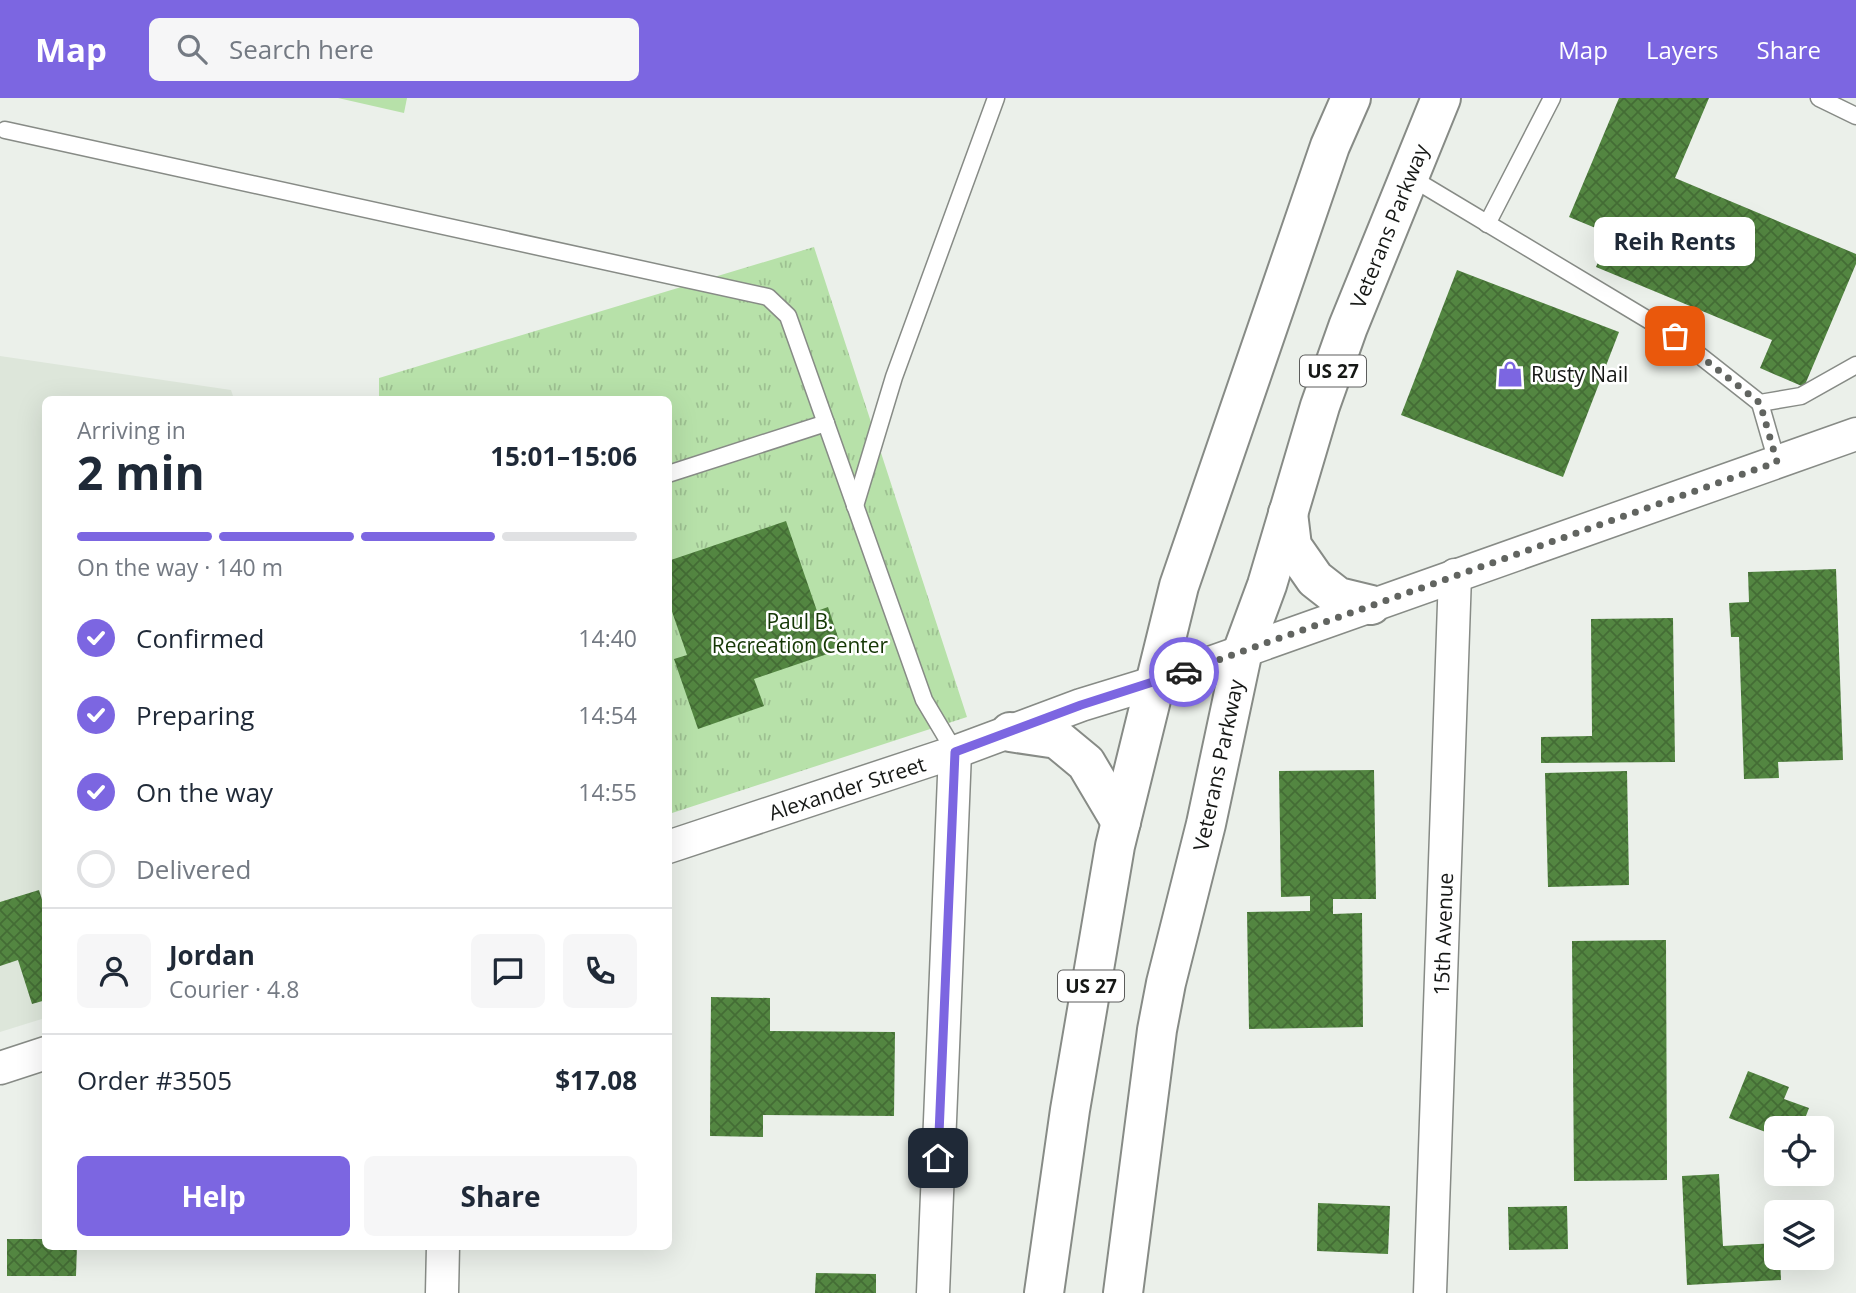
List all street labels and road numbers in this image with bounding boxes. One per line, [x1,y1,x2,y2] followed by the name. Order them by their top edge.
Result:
[1343,139,1435,312] street label: Veterans Parkway
[1300,356,1366,386] road number: US 27
[1186,676,1250,853] street label: Veterans Parkway
[765,749,929,827] street label: Alexander Street
[1427,872,1459,996] street label: 15th Avenue
[1058,971,1124,1002] road number: US 27

